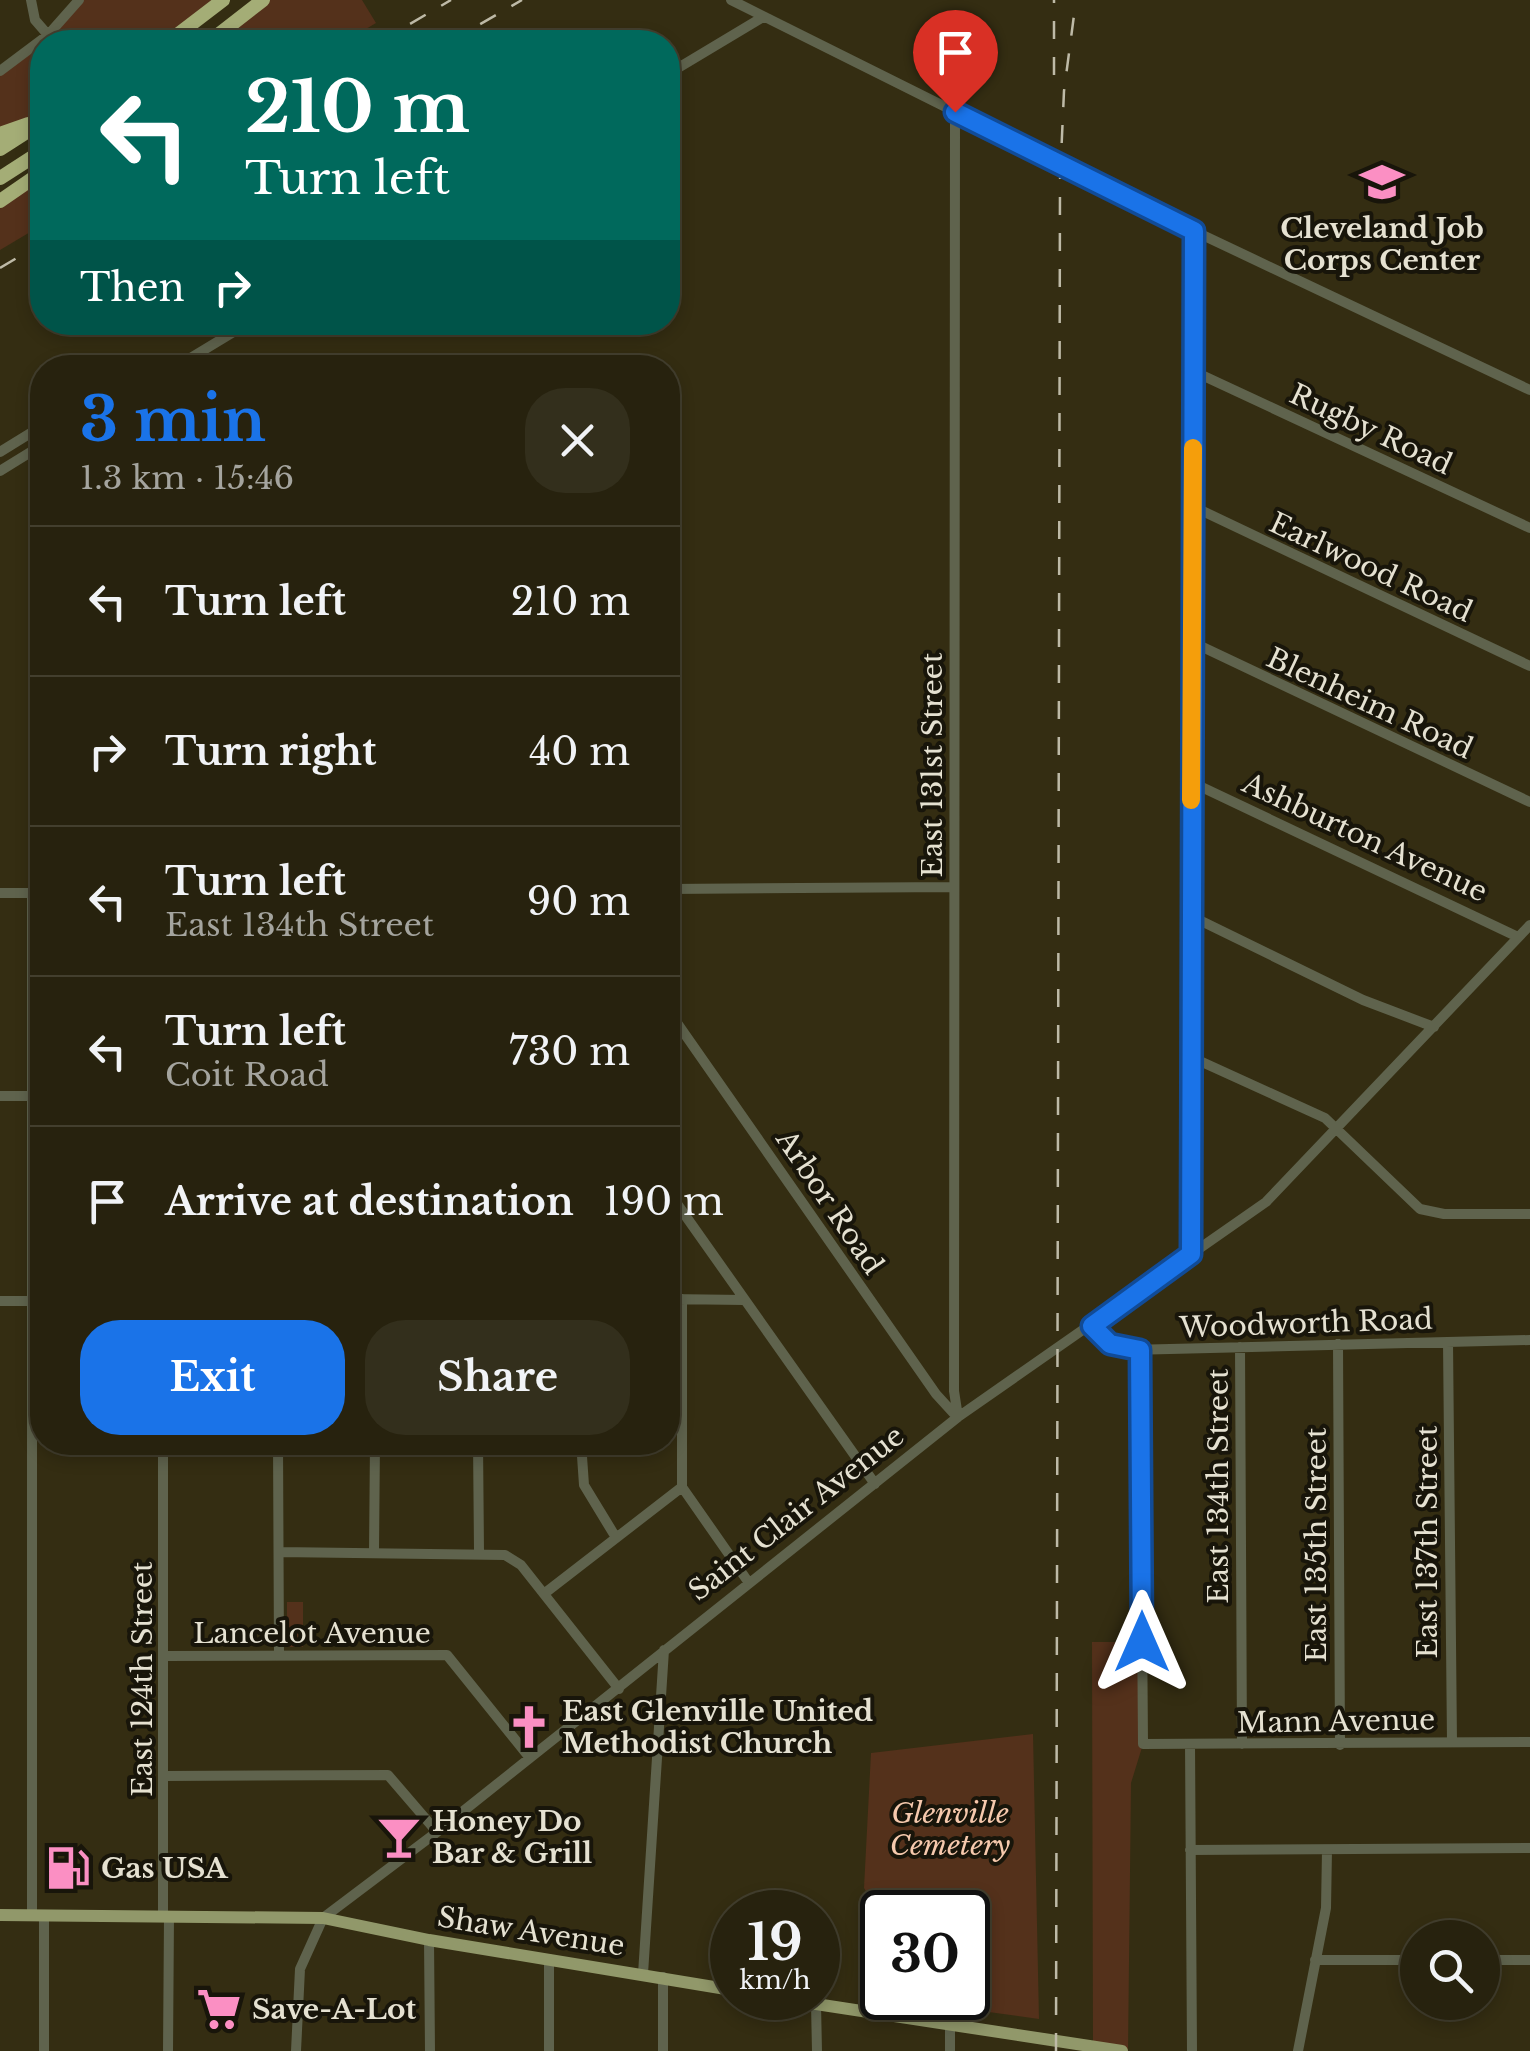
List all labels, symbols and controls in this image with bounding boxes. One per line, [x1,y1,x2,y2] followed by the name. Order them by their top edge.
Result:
[913,10,998,113] pin
[928,25,983,80] icon: arrive
[245,64,470,151] text: 210 m
[80,70,210,200] icon: left
[245,150,450,206] text: Turn left
[1358,158,1406,206] school or university icon: Cleveland Job Corps Center
[1280,211,1484,278] place label: Cleveland Job Corps Center
[205,260,260,315] icon: right
[80,264,185,311] text: Then
[1284,377,1458,482] street label: Rugby Road
[80,383,266,457] text: 3 min
[525,388,630,493] button: close
[80,458,294,498] text: 1.3 km · 15:46
[1264,505,1478,630] street label: Earlwood Road
[80,574,135,629] icon: left
[165,578,346,625] text: Turn left
[511,578,630,625] text: 210 m
[1261,640,1478,767] street label: Blenheim Road
[915,652,950,877] street label: East 131st Street
[80,724,135,779] icon: right
[165,728,376,775] text: Turn right
[529,728,630,775] text: 40 m
[1236,765,1493,909] street label: Ashburton Avenue
[165,858,346,905] text: Turn left
[80,874,135,929] icon: left
[527,878,630,925] text: 90 m
[165,905,434,945] text: East 134th Street
[165,1008,346,1055] text: Turn left
[80,1024,135,1079] icon: left
[509,1028,630,1075] text: 730 m
[165,1055,329,1095] text: Coit Road
[768,1123,891,1281] street label: Arbor Road
[80,1174,135,1229] icon: arrive
[165,1178,574,1225] text: Arrive at destination
[604,1178,724,1225] text: 190 m
[1178,1302,1433,1345] street label: Woodworth Road
[80,1320,345,1435] button: Exit
[365,1320,630,1435] button: Share
[1201,1368,1236,1604] street label: East 134th Street
[682,1418,911,1608] street label: Saint Clair Avenue
[1410,1425,1445,1659] street label: East 137th Street
[1299,1427,1334,1662] street label: East 135th Street
[125,1561,160,1797] street label: East 124th Street
[1090,1590,1194,1694] position arrow
[193,1616,431,1651] street label: Lancelot Avenue
[562,1694,873,1761] place label: East Glenville United Methodist Church
[1237,1702,1435,1741] street label: Mann Avenue
[505,1703,553,1751] church icon: East Glenville United Methodist Church
[890,1796,1011,1863] park label: Glenville Cemetery
[432,1804,592,1871] place label: Honey Do Bar & Grill
[375,1813,423,1861] bar icon: Honey Do Bar & Grill
[44,1844,92,1892] fuel station icon: Gas USA
[101,1851,229,1886] place label: Gas USA
[860,1890,990,2020] speed limit sign: 30
[435,1899,627,1964] street label: Shaw Avenue
[747,1911,803,1974] text: 19
[1400,1920,1500,2020] map controls
[1400,1920,1500,2020] button: search
[740,1965,810,1996] text: km/h
[195,1985,243,2033] supermarket icon: Save-A-Lot
[252,1992,416,2027] place label: Save-A-Lot

